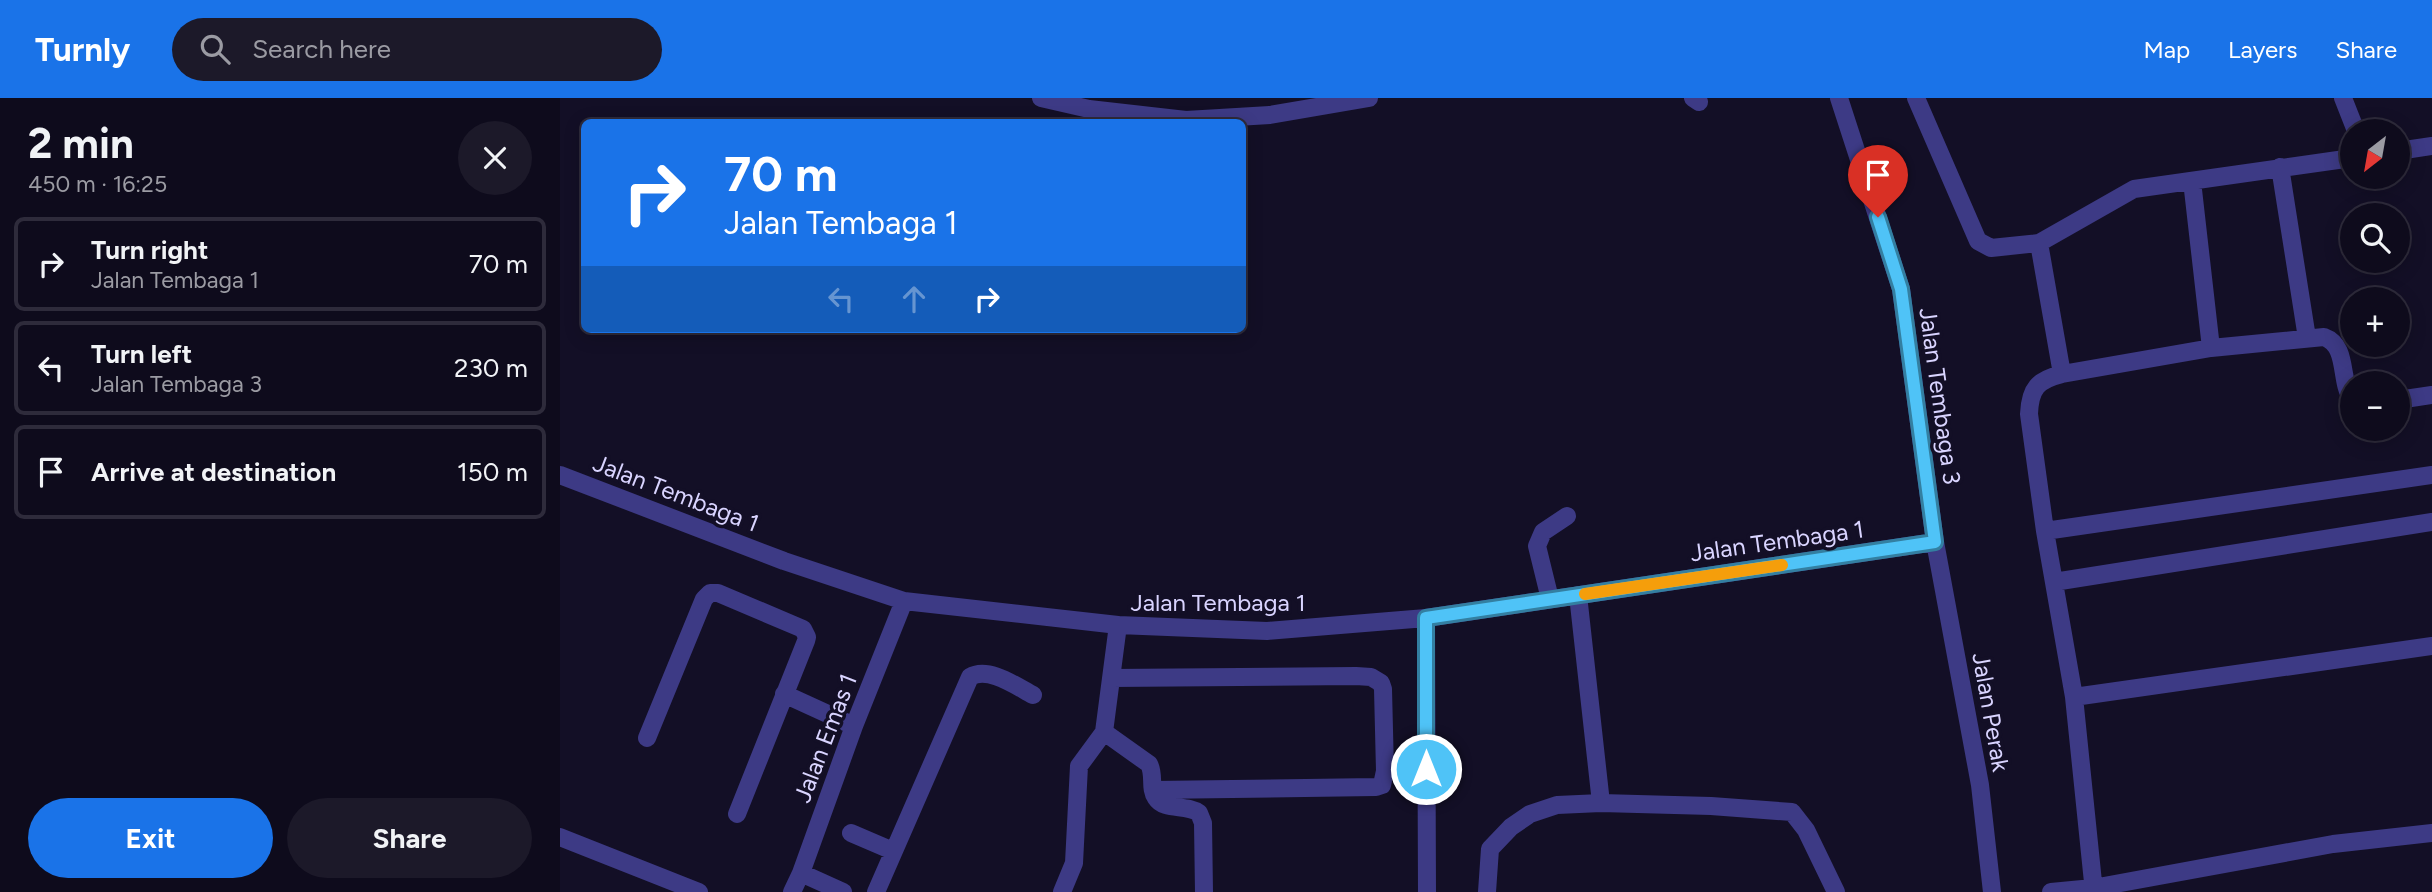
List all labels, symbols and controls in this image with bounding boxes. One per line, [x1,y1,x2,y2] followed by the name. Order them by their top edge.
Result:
[172,18,662,81] search box
[35,30,130,69] text: Turnly
[196,30,234,68] icon: search
[252,33,391,65] text: Search here
[2143,35,2190,64] text: Map
[2228,35,2297,64] text: Layers
[2335,35,2397,64] text: Share
[28,118,134,169] text: 2 min
[2340,119,2410,189] north arrow
[2340,119,2410,441] map controls
[458,121,532,195] button: close
[724,144,837,203] text: 70 m
[1848,145,1908,217] pin
[609,147,700,238] icon: right
[1859,156,1897,194] icon: arrive
[28,170,167,198] text: 450 m · 16:25
[2340,203,2410,273] button: search
[724,204,958,242] text: Jalan Tembaga 1
[91,234,208,266] text: Turn right
[32,245,70,283] icon: right
[469,248,528,280] text: 70 m
[91,266,259,294] text: Jalan Tembaga 1
[822,280,860,318] icon: left
[895,280,933,318] icon: ahead
[968,280,1006,318] icon: right
[2340,287,2410,357] button: +
[1913,306,1967,486] street label: Jalan Tembaga 3
[91,338,192,370] text: Turn left
[32,349,70,387] icon: left
[454,352,528,384] text: 230 m
[91,370,262,398] text: Jalan Tembaga 3
[2340,371,2410,441] button: −
[589,448,763,538] street label: Jalan Tembaga 1
[32,453,70,491] icon: arrive
[91,456,336,488] text: Arrive at destination
[457,456,528,488] text: 150 m
[1688,514,1866,568] street label: Jalan Tembaga 1
[1130,588,1306,617] street label: Jalan Tembaga 1
[1966,650,2016,774] street label: Jalan Perak
[787,670,863,806] street label: Jalan Emas 1
[1389,732,1463,806] position arrow
[28,798,273,878] button: Exit
[287,798,532,878] button: Share

